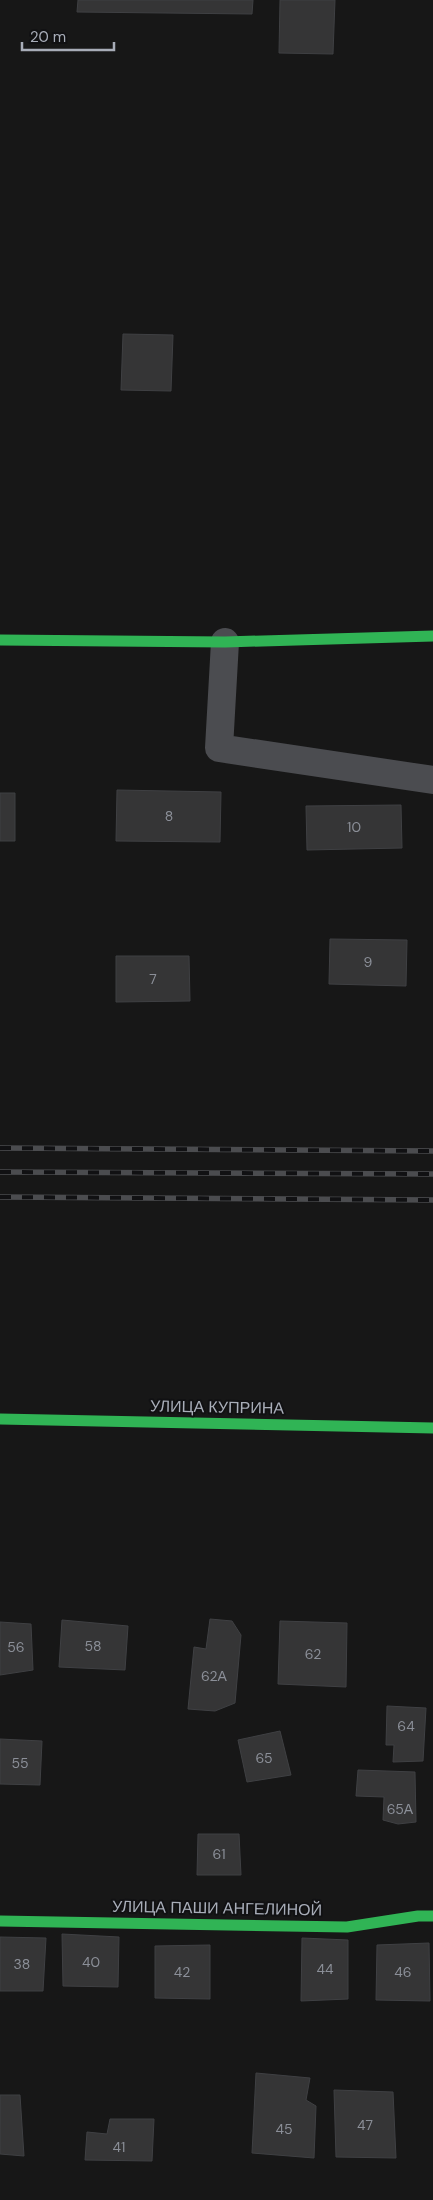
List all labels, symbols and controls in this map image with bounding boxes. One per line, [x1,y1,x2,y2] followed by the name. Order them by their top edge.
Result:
[22,20,115,52] scale bar
[30,27,66,47] text: 20 m
[165,807,173,825] house number: 8
[347,818,361,836] house number: 10
[364,953,373,971] house number: 9
[149,970,157,988] house number: 7
[150,1395,284,1419] street label: УЛИЦА КУПРИНА
[84,1637,102,1655] house number: 58
[7,1638,25,1656] house number: 56
[305,1645,321,1663] house number: 62
[201,1667,228,1685] house number: 62А
[397,1717,415,1735] house number: 64
[255,1749,273,1767] house number: 65
[11,1754,29,1772] house number: 55
[387,1800,414,1818] house number: 65А
[212,1845,226,1863] house number: 61
[112,1896,322,1920] street label: УЛИЦА ПАШИ АНГЕЛИНОЙ
[82,1953,100,1971] house number: 40
[14,1955,30,1973] house number: 38
[317,1960,334,1978] house number: 44
[174,1963,190,1981] house number: 42
[394,1963,412,1981] house number: 46
[357,2116,373,2134] house number: 47
[275,2120,293,2138] house number: 45
[113,2138,125,2156] house number: 41

